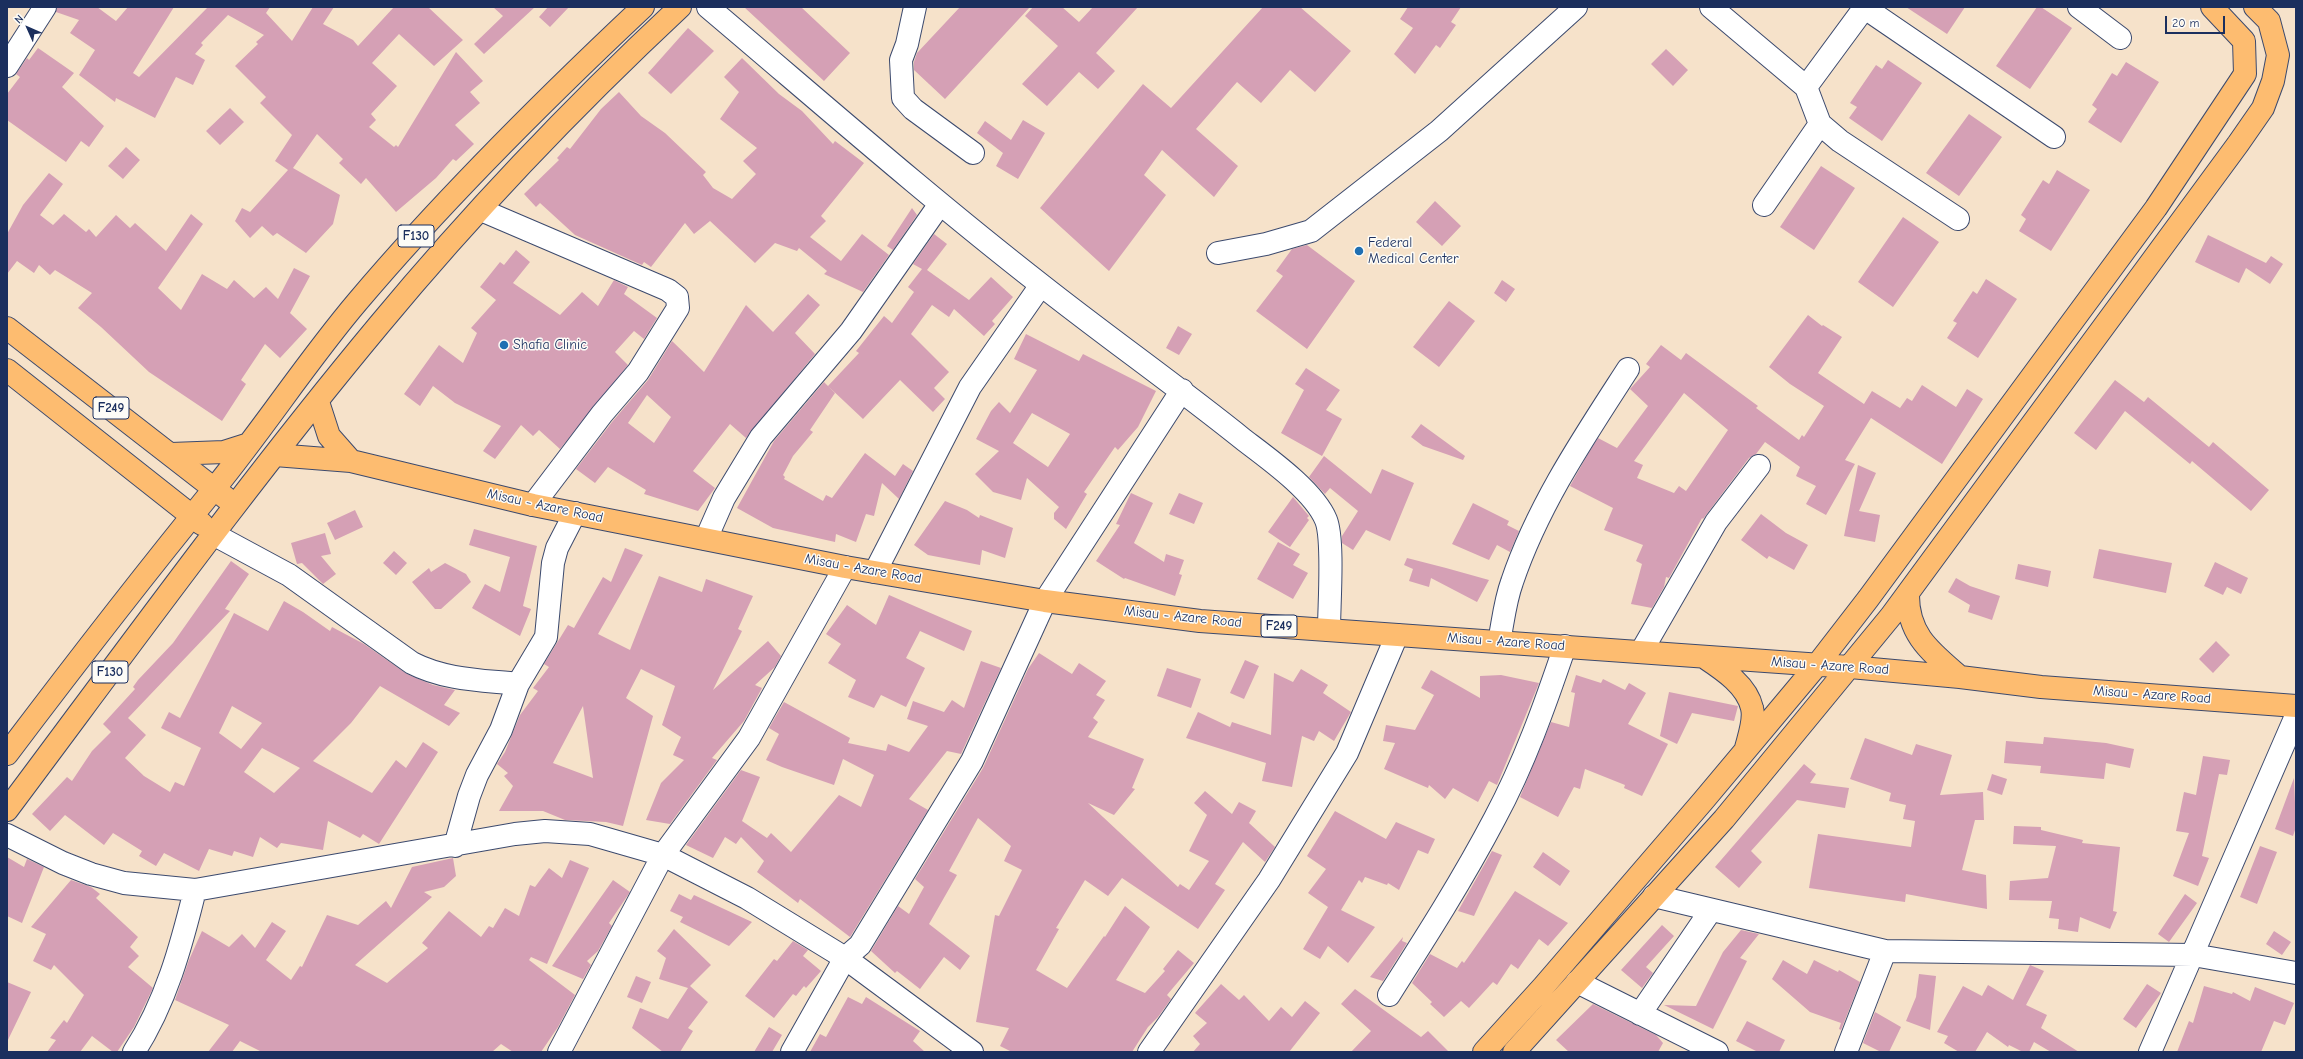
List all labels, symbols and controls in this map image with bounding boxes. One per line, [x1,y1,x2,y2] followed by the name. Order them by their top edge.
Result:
[8,8,48,48] north arrow
[2167,8,2227,34] scale bar
[12,12,26,26] text: N
[2172,16,2200,30] text: 20 m
[398,225,434,247] road number: F130
[1368,235,1459,268] place label: Federal Medical Center
[1353,245,1365,257] marker: Federal Medical Center
[513,337,587,353] place label: Shafia Clinic
[498,339,510,351] marker: Shafia Clinic
[93,397,129,419] road number: F249
[485,485,605,527] street label: Misau - Azare Road
[803,550,923,588] street label: Misau - Azare Road
[1123,602,1243,632] street label: Misau - Azare Road
[1261,615,1297,637] road number: F249
[1446,629,1566,655] street label: Misau - Azare Road
[1770,653,1890,679] street label: Misau - Azare Road
[92,661,128,683] road number: F130
[2092,682,2212,708] street label: Misau - Azare Road

